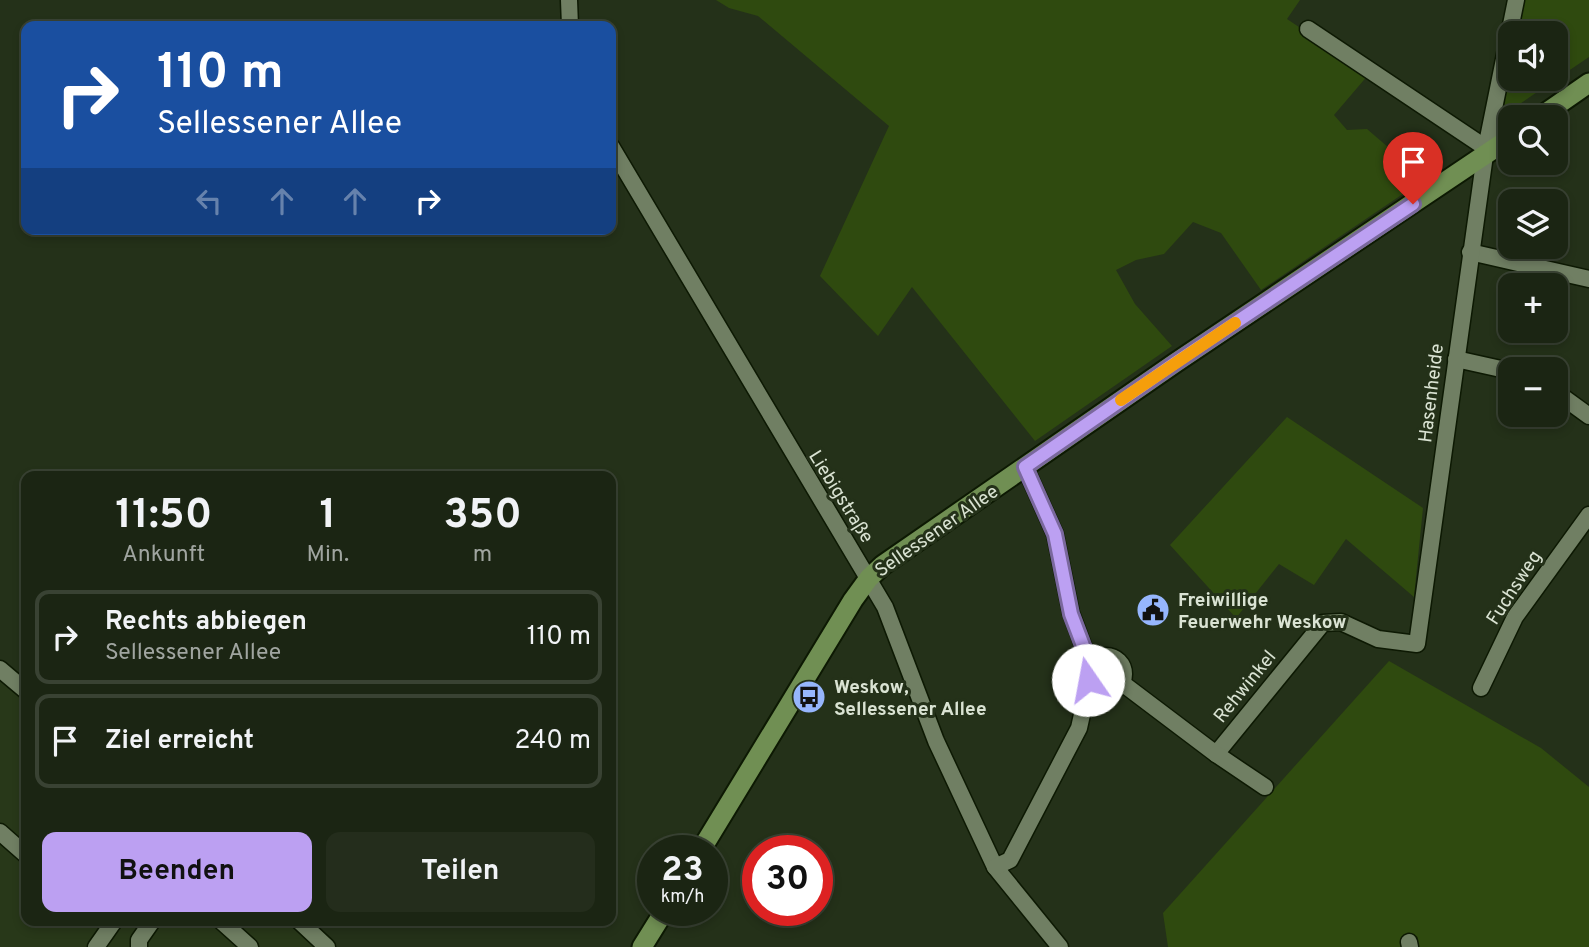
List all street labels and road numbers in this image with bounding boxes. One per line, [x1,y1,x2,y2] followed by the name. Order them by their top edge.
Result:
[1414,342,1450,444] street label: Hasenheide
[802,446,878,548] street label: Liebigstraße
[871,480,1004,583] street label: Sellessener Allee
[1482,546,1548,630] street label: Fuchsweg
[1209,646,1282,729] street label: Rehwinkel

